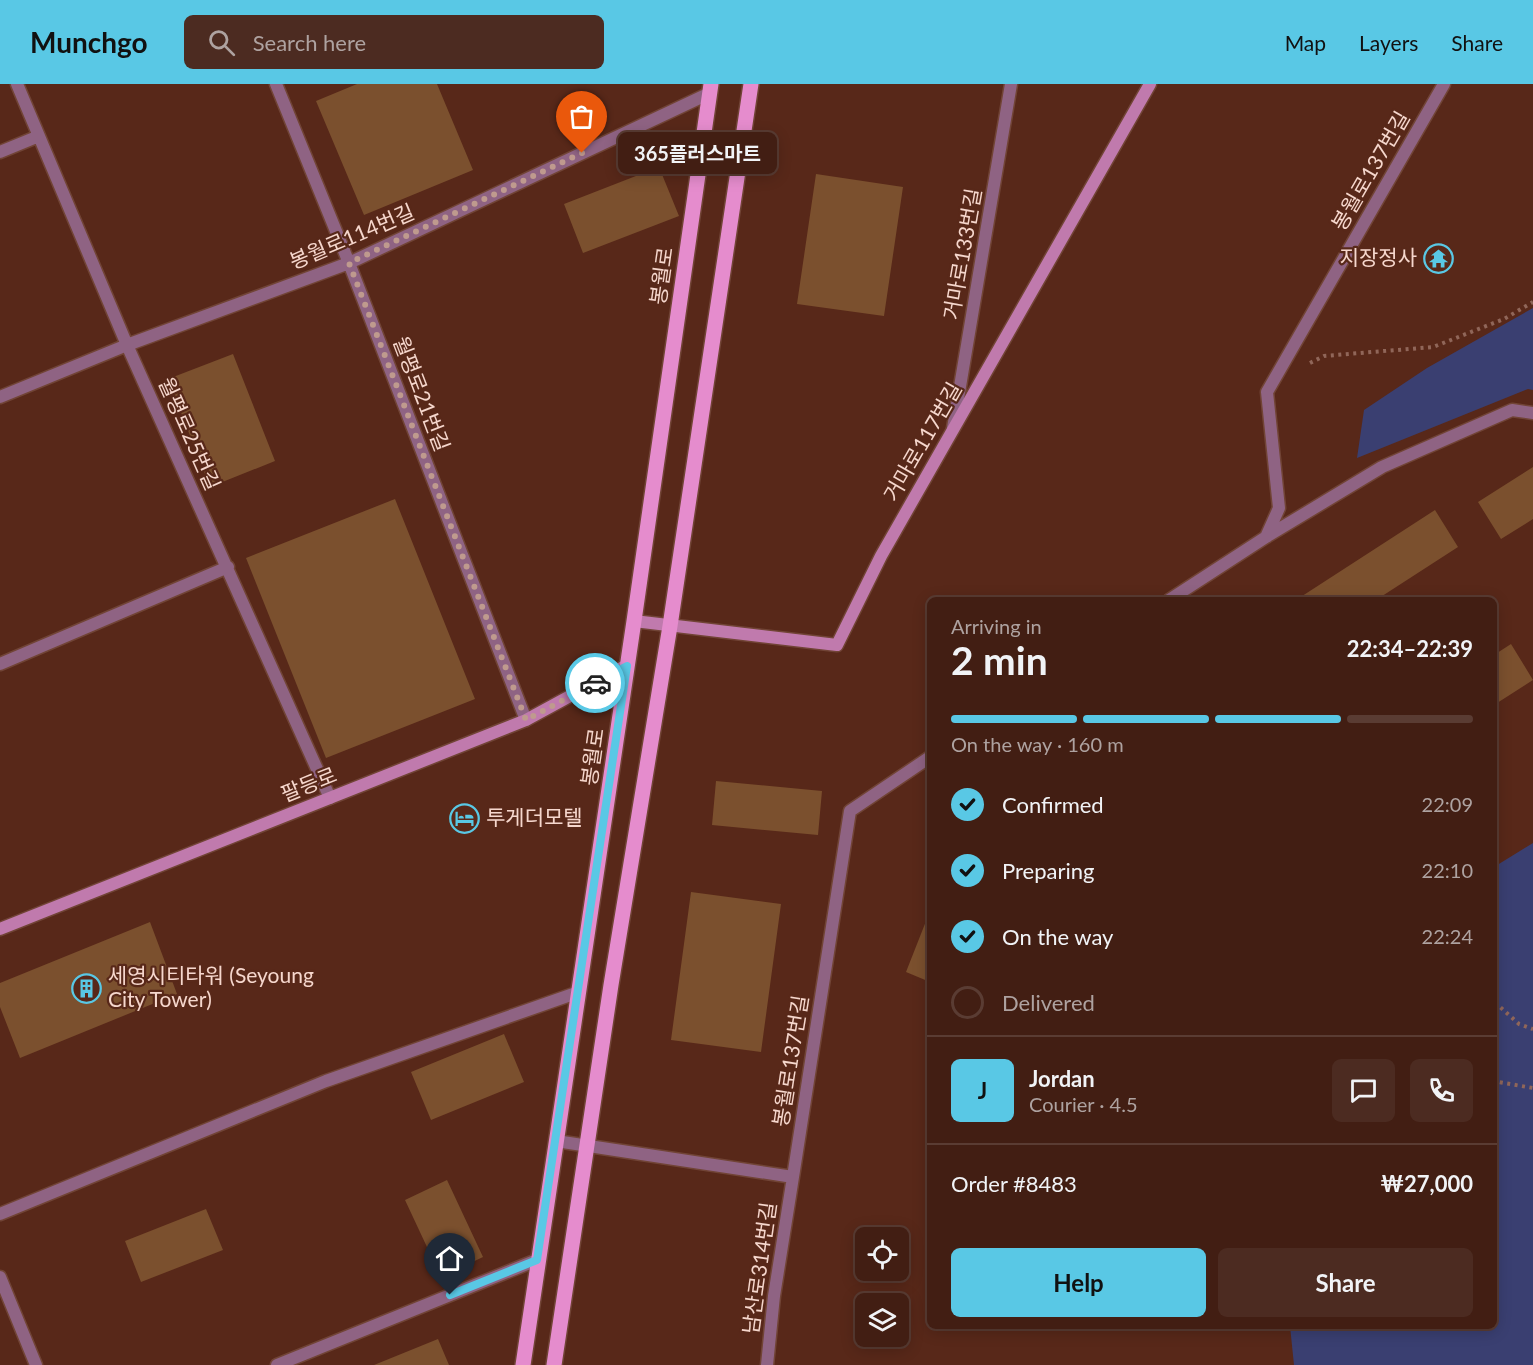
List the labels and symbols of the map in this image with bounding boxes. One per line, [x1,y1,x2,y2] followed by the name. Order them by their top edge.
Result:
[556,91,607,153] pin
[1326,106,1414,234] street label: 봉월로137번길
[618,132,777,174] callout: 365플러스마트
[938,186,985,321] street label: 거마로133번길
[285,198,418,273] street label: 봉월로114번길
[1422,242,1454,274] temple icon: 지장정사
[1340,244,1417,269] place label: 지장정사
[644,245,677,306] street label: 봉월로
[389,333,456,454] street label: 월평로21번길
[154,373,226,494] street label: 월평로25번길
[878,377,966,505] street label: 거마로117번길
[565,653,625,713] courier
[575,726,608,787] street label: 봉월로
[277,761,340,806] street label: 팔등로
[449,802,481,834] hotel icon: 투게더모텔
[486,804,583,829] place label: 투게더모텔
[108,962,314,1011] place label: 세영시티타워 (Seyoung City Tower)
[71,972,103,1004] building icon: 세영시티타워 (Seyoung City Tower)
[767,993,812,1128] street label: 봉월로137번길
[737,1200,780,1335] street label: 남산로314번길
[424,1233,475,1295] pin

